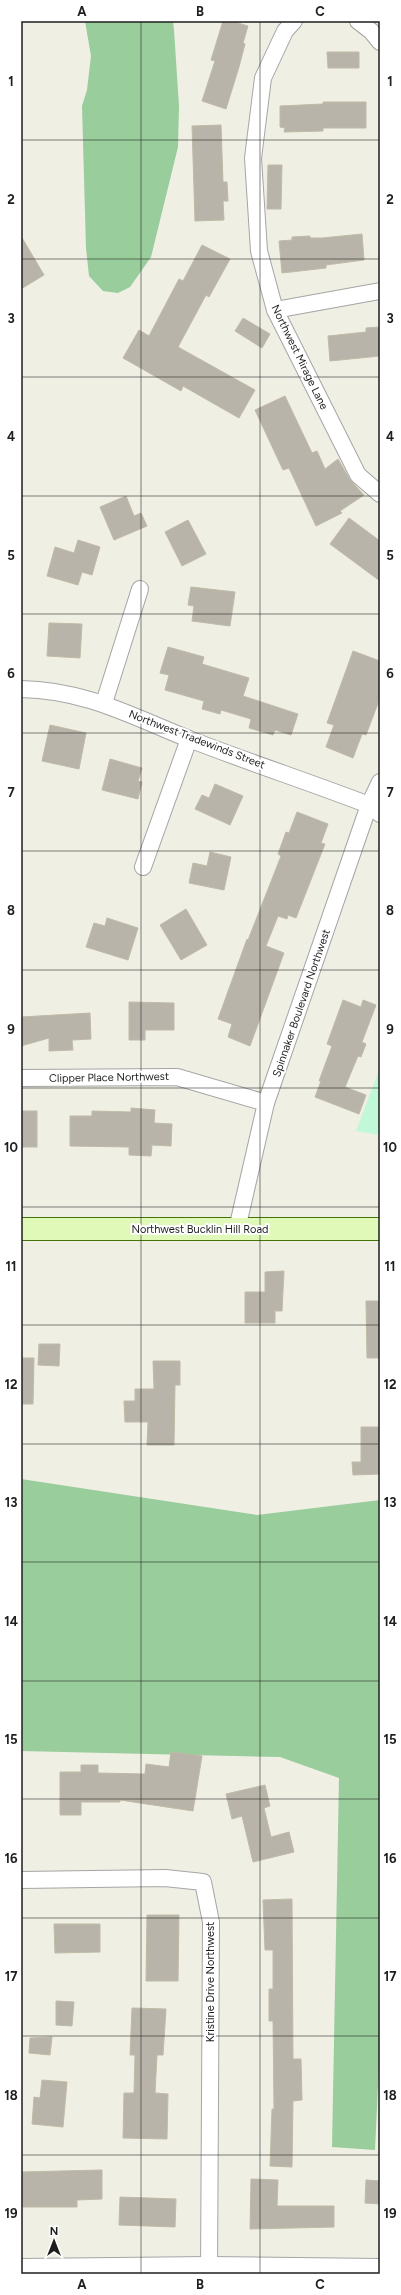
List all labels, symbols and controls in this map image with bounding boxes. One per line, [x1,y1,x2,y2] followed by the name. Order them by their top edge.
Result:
[77,4,87,19] text: A
[196,4,204,19] text: B
[315,4,325,19] text: C
[8,74,14,89] text: 1
[387,74,393,89] text: 1
[7,192,15,207] text: 2
[386,192,394,207] text: 2
[268,303,331,412] street label: Northwest Mirage Lane
[7,311,15,326] text: 3
[386,311,394,326] text: 3
[7,429,15,444] text: 4
[386,429,394,444] text: 4
[7,548,15,563] text: 5
[386,548,394,563] text: 5
[7,666,15,681] text: 6
[386,666,394,681] text: 6
[127,707,267,772] street label: Northwest Tradewinds Street
[7,785,15,800] text: 7
[386,785,394,800] text: 7
[7,903,15,918] text: 8
[386,903,394,918] text: 8
[270,928,333,1079] street label: Spinnaker Boulevard Northwest
[7,1022,15,1037] text: 9
[386,1022,394,1037] text: 9
[49,1070,169,1085] street label: Clipper Place Northwest
[4,1140,18,1155] text: 10
[383,1140,397,1155] text: 10
[132,1223,269,1236] street label: Northwest Bucklin Hill Road
[6,1259,16,1274] text: 11
[385,1259,395,1274] text: 11
[4,1377,18,1392] text: 12
[383,1377,397,1392] text: 12
[5,1495,17,1510] text: 13
[384,1495,396,1510] text: 13
[4,1614,18,1629] text: 14
[383,1614,397,1629] text: 14
[4,1732,18,1747] text: 15
[383,1732,397,1747] text: 15
[4,1851,18,1866] text: 16
[383,1851,397,1866] text: 16
[204,1922,217,2042] street label: Kristine Drive Northwest
[5,1969,17,1984] text: 17
[384,1969,396,1984] text: 17
[4,2088,18,2103] text: 18
[383,2088,397,2103] text: 18
[4,2206,18,2221] text: 19
[383,2206,397,2221] text: 19
[34,2221,74,2261] north arrow
[50,2225,58,2238] text: N
[77,2277,87,2292] text: A
[196,2277,204,2292] text: B
[315,2277,325,2292] text: C

